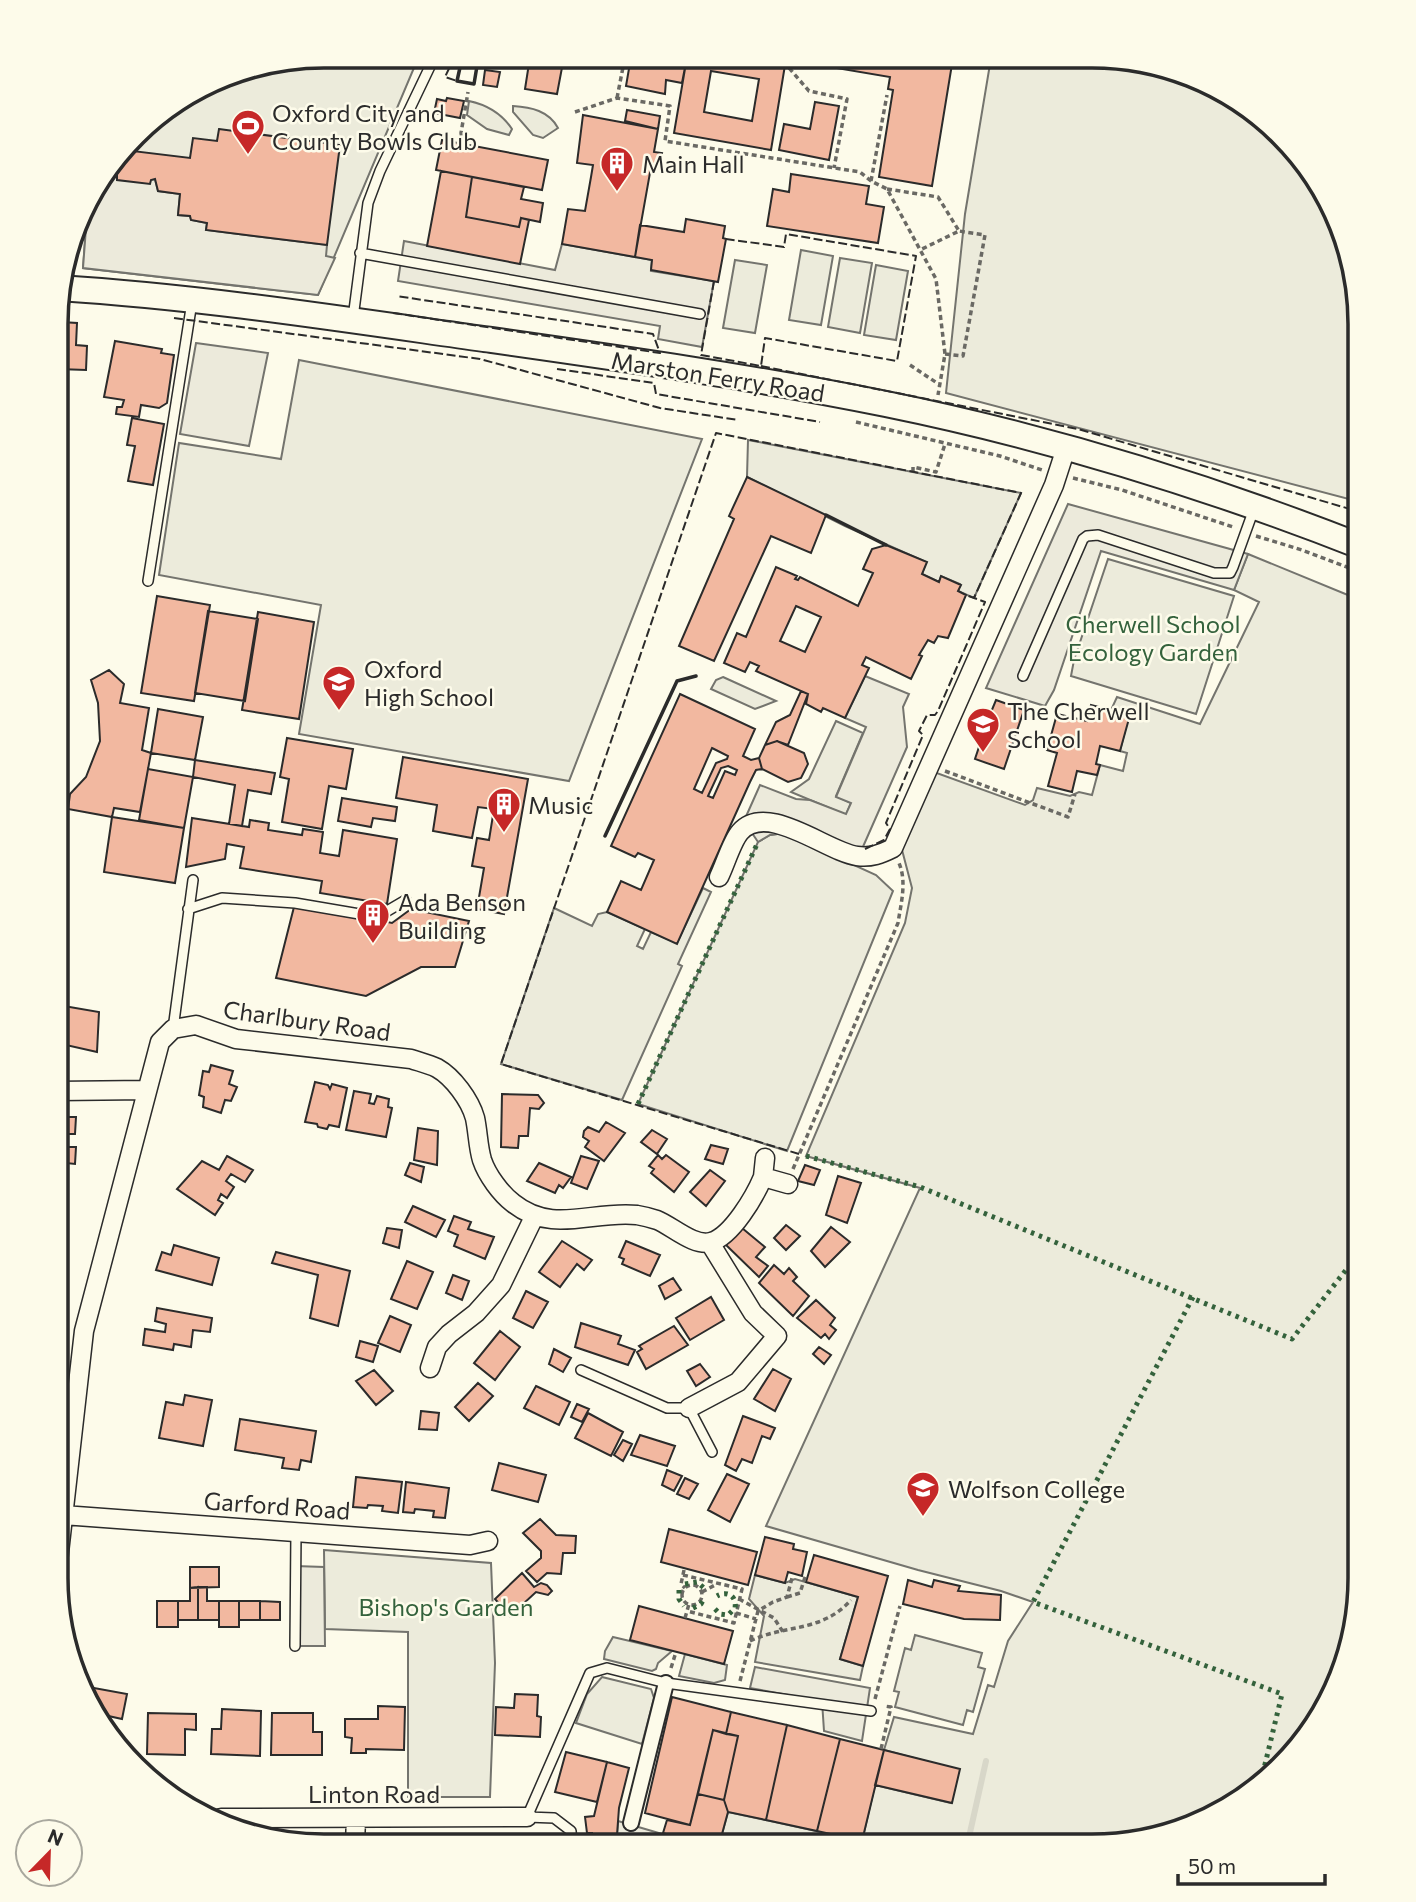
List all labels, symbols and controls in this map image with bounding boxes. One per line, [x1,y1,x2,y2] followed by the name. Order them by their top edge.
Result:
[272,98,477,155] place label: Oxford City and County Bowls Club
[229,107,267,156] sports icon: Oxford City and County Bowls Club
[598,144,636,193] building icon: Main Hall
[642,149,745,178] place label: Main Hall
[609,345,827,407] street label: Marston Ferry Road
[1065,609,1241,666] park label: Cherwell School Ecology Garden
[364,654,494,711] place label: Oxford High School
[320,663,358,712] school or university icon: Oxford High School
[1007,696,1149,753] place label: The Cherwell School
[964,705,1002,754] school or university icon: The Cherwell School
[485,785,523,834] building icon: Music
[528,790,593,819] place label: Music
[398,887,526,944] place label: Ada Benson Building
[354,896,392,945] building icon: Ada Benson Building
[221,994,393,1046] street label: Charlbury Road
[904,1469,942,1518] school or university icon: Wolfson College
[948,1474,1125,1503] place label: Wolfson College
[203,1485,351,1525] street label: Garford Road
[359,1592,533,1621] park label: Bishop's Garden
[308,1779,440,1808] street label: Linton Road
[14,1818,84,1888] north arrow
[45,1824,67,1850] text: N
[1178,1842,1325,1886] scale bar
[1188,1853,1236,1878] text: 50 m

